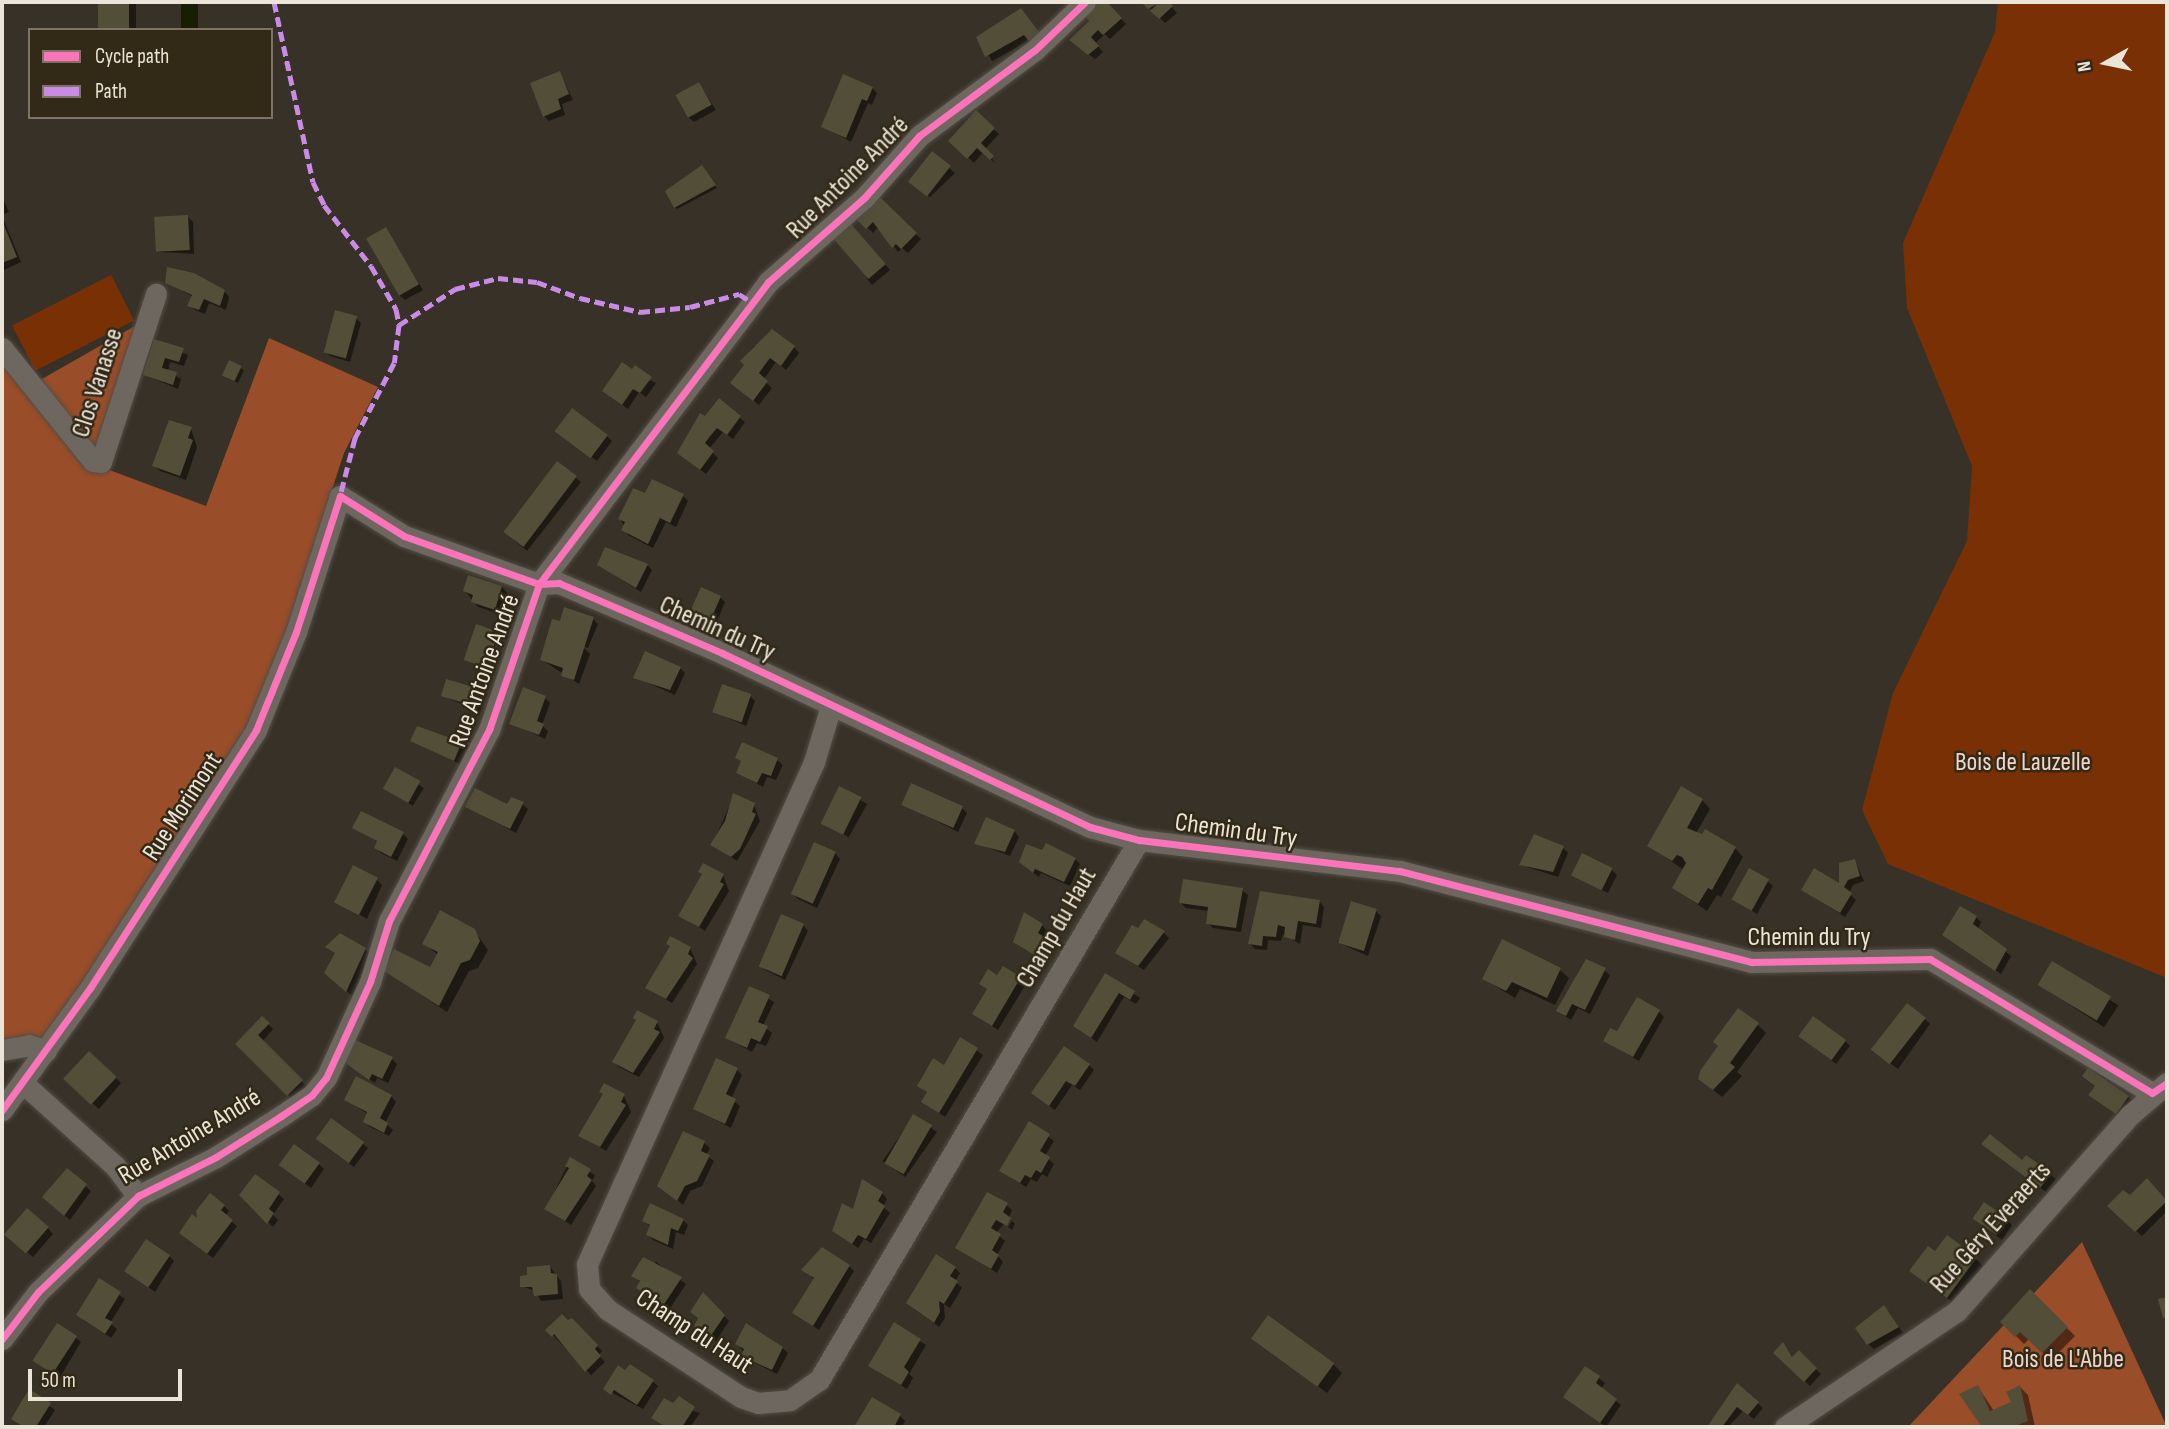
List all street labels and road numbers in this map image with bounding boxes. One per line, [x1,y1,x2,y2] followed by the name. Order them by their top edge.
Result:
[780,110,916,246] street label: Rue Antoine André
[66,325,130,441] street label: Clos Vanasse
[443,590,527,752] street label: Rue Antoine André
[654,590,780,668] street label: Chemin du Try
[136,747,230,867] street label: Rue Morimont
[1173,807,1299,855] street label: Chemin du Try
[1010,863,1104,993] street label: Champ du Haut
[1747,922,1871,954] street label: Chemin du Try
[113,1082,267,1192] street label: Rue Antoine André
[1924,1156,2058,1300] street label: Rue Géry Everaerts
[630,1283,758,1381] street label: Champ du Haut

